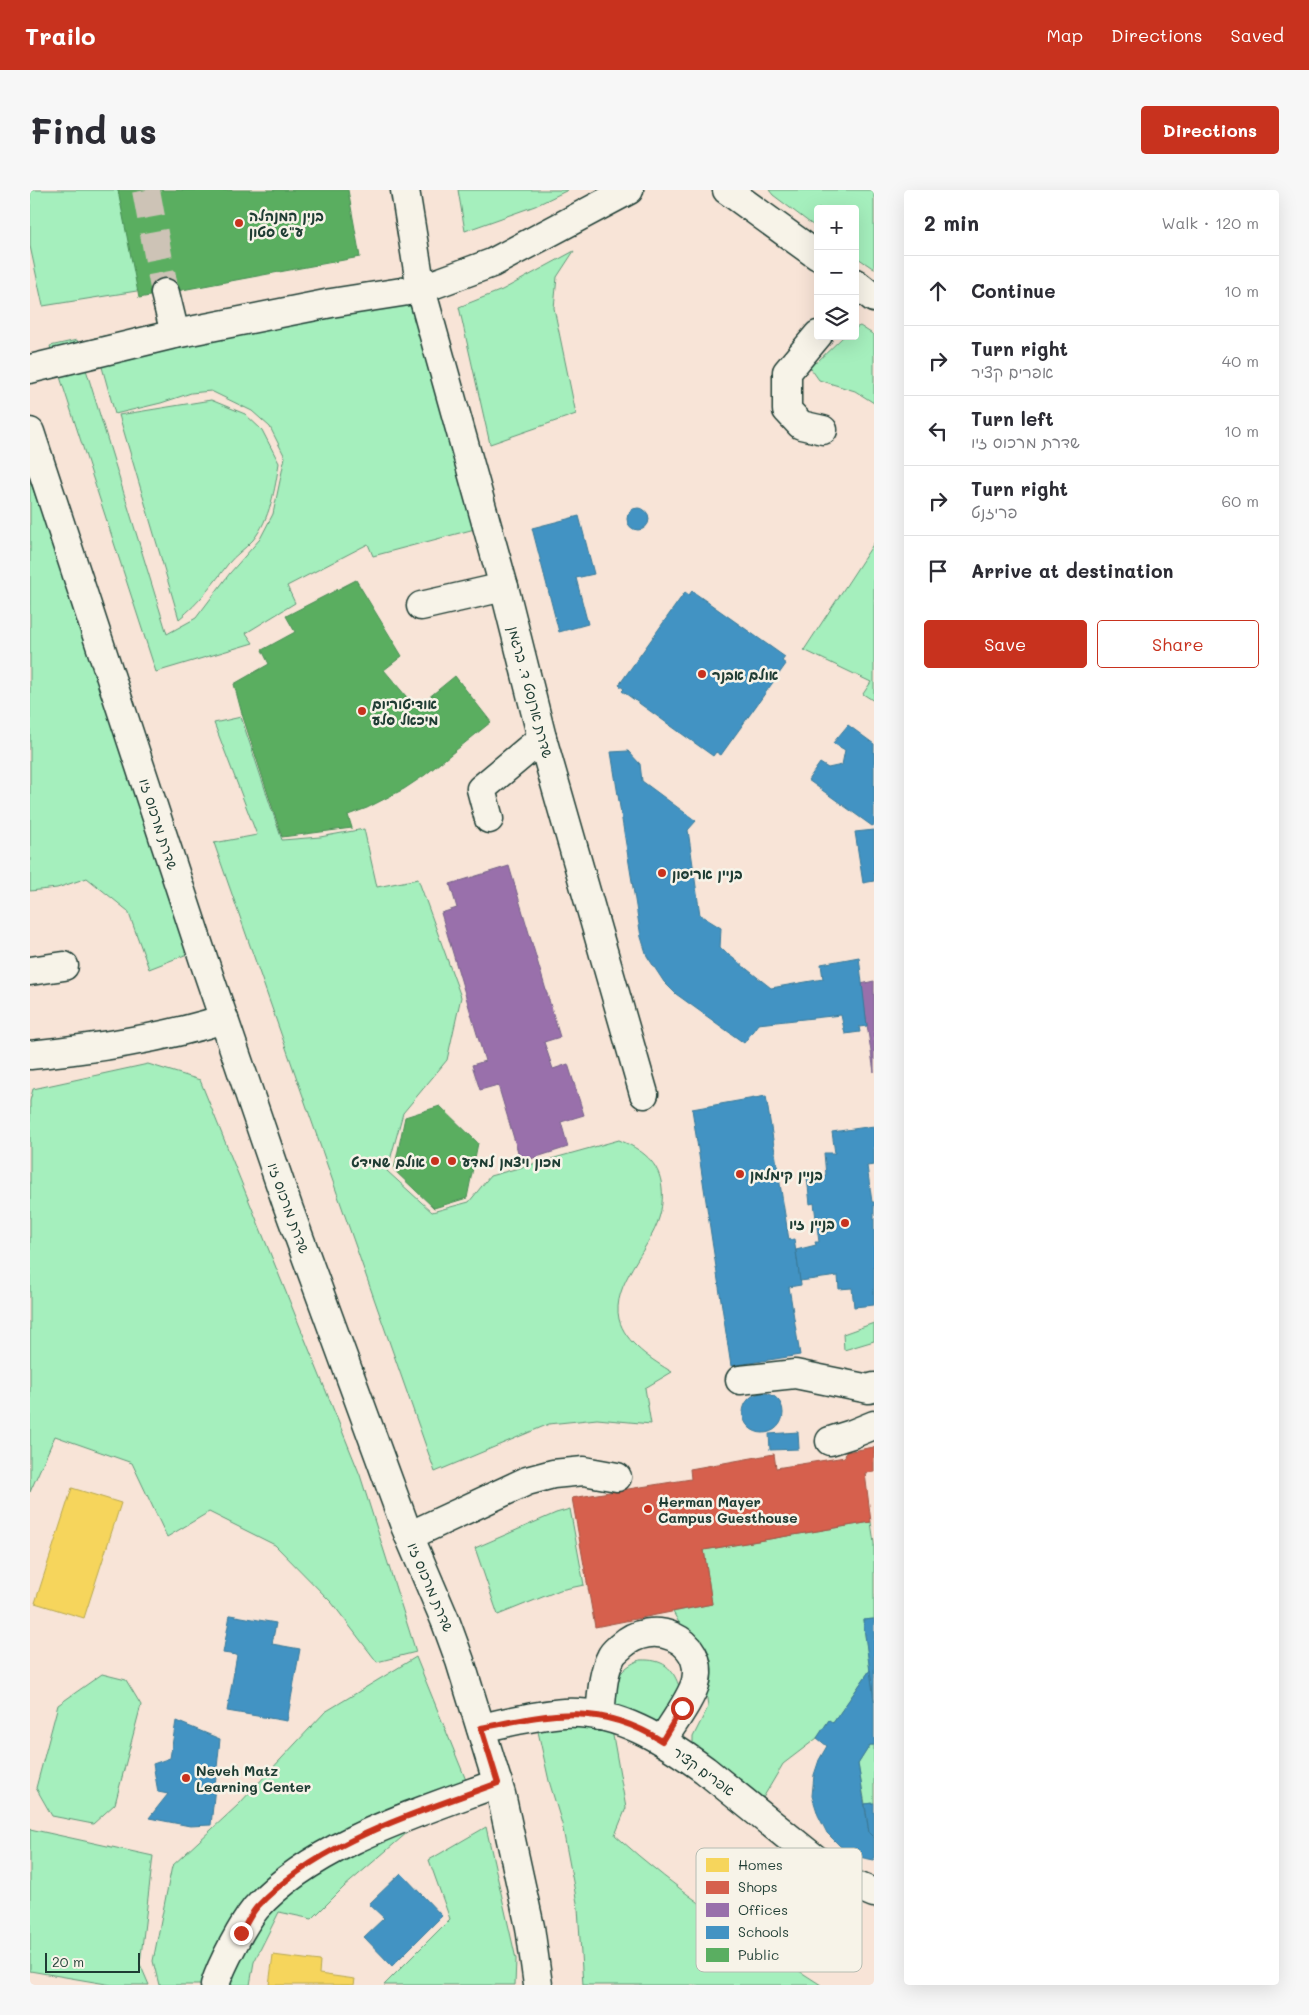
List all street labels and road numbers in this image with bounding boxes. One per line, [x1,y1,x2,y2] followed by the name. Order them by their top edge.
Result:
[504,624,558,760] street label: שדרת ארנסט ד. ברגמן
[135,776,183,873] street label: שדרת מרכוס זיו
[264,1160,314,1256] street label: שדרת מרכוס זיו
[404,1539,459,1635] street label: שדרת מרכוס זיו
[669,1742,739,1800] street label: אפרים קציר

